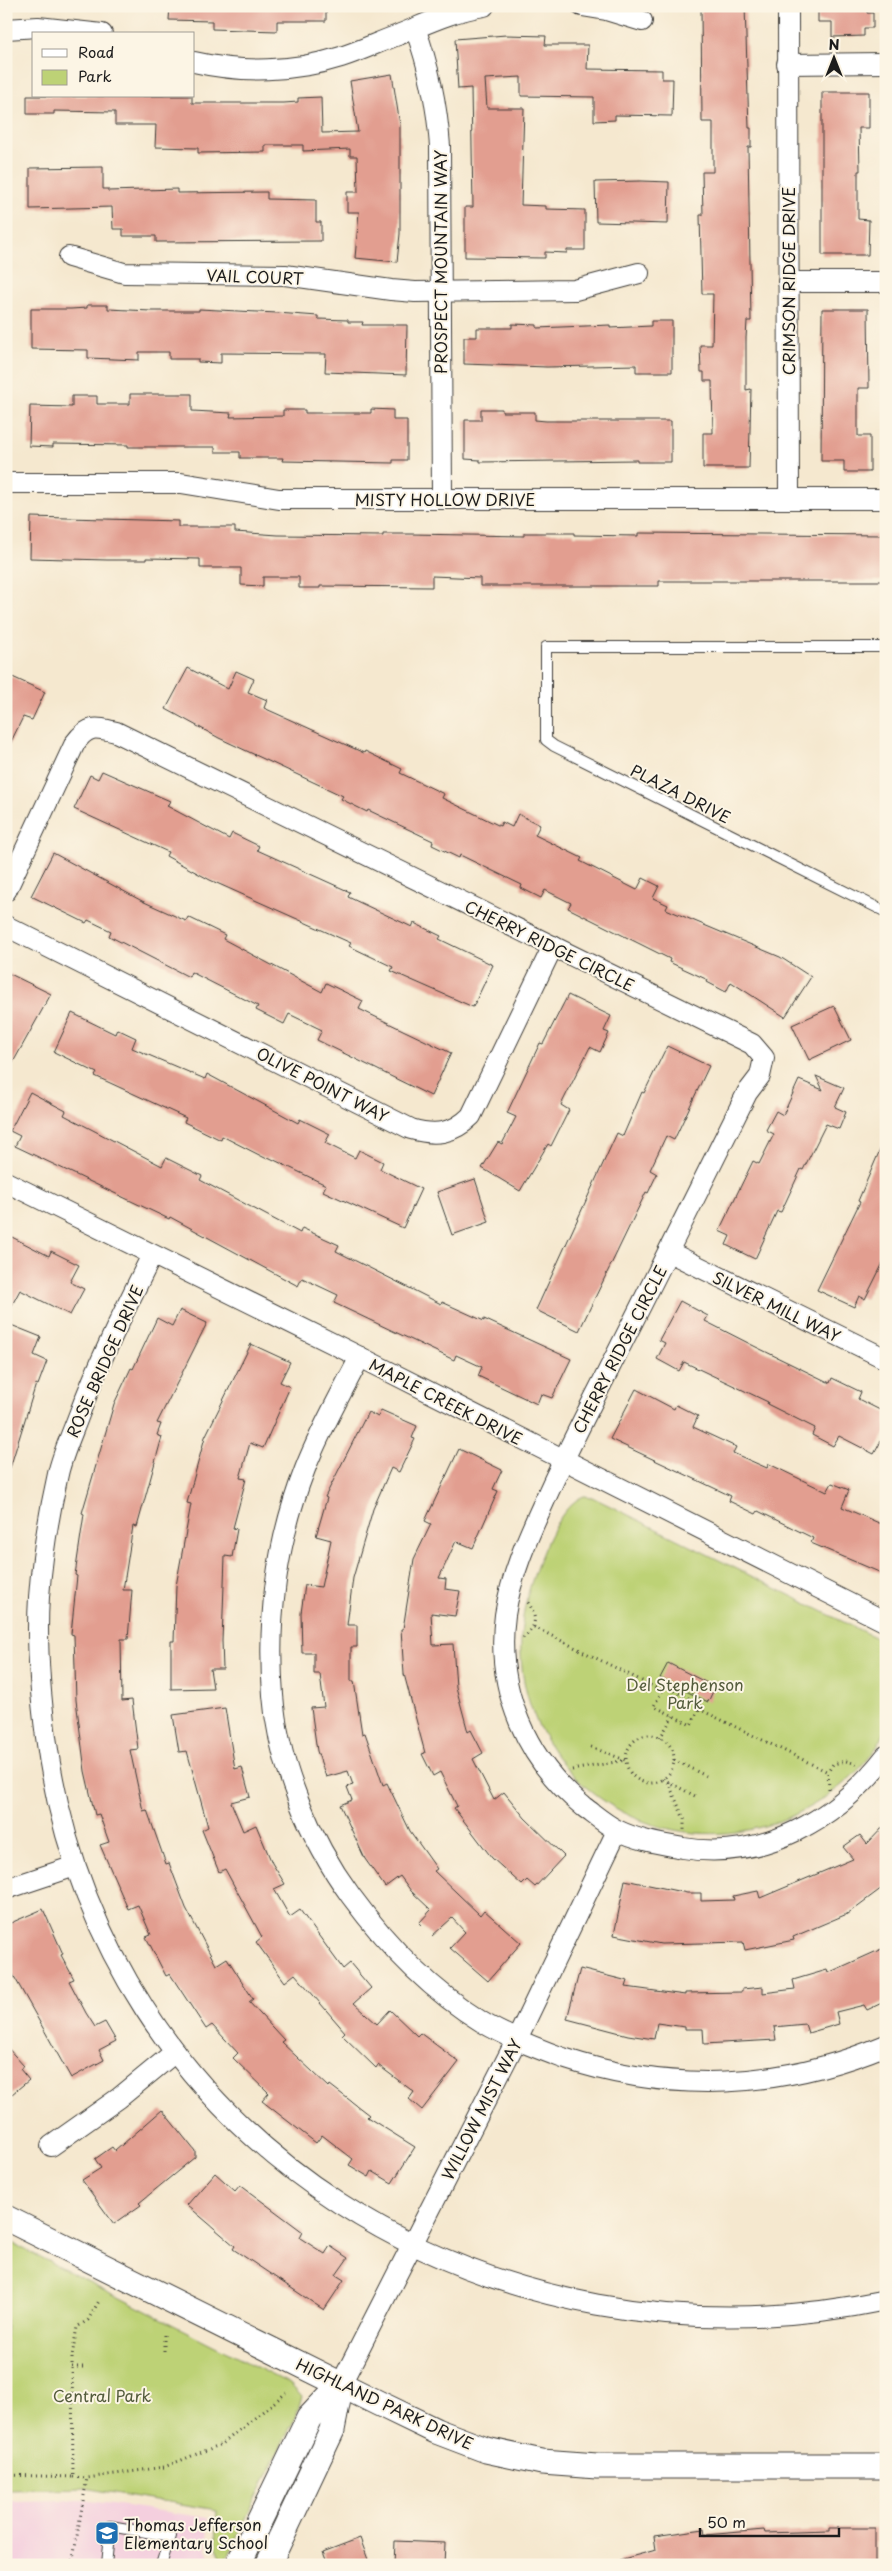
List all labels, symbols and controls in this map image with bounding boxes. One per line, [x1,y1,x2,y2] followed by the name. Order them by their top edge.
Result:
[32,32,195,98] legend
[810,32,860,82] north arrow
[828,34,840,55] text: N
[78,40,114,63] text: Road
[78,64,112,87] text: Park
[428,150,452,374] street label: PROSPECT MOUNTAIN WAY
[776,187,800,375] street label: CRIMSON RIDGE DRIVE
[206,262,304,290] street label: VAIL COURT
[355,487,535,511] street label: MISTY HOLLOW DRIVE
[627,757,735,829] street label: PLAZA DRIVE
[461,893,639,997] street label: CHERRY RIDGE CIRCLE
[253,1040,393,1128] street label: OLIVE POINT WAY
[566,1261,672,1437] street label: CHERRY RIDGE CIRCLE
[709,1265,845,1347] street label: SILVER MILL WAY
[60,1281,148,1441] street label: ROSE BRIDGE DRIVE
[365,1352,527,1450] street label: MAPLE CREEK DRIVE
[626,1672,744,1714] park label: Del Stephenson Park
[435,2034,527,2184] street label: WILLOW MIST WAY
[292,2351,478,2455] street label: HIGHLAND PARK DRIVE
[53,2383,152,2407] park label: Central Park
[700,2506,838,2538] scale bar
[707,2510,746,2533] text: 50 m
[124,2512,268,2554] place label: Thomas Jefferson Elementary School
[94,2520,120,2546] school or university icon: Thomas Jefferson Elementary School

